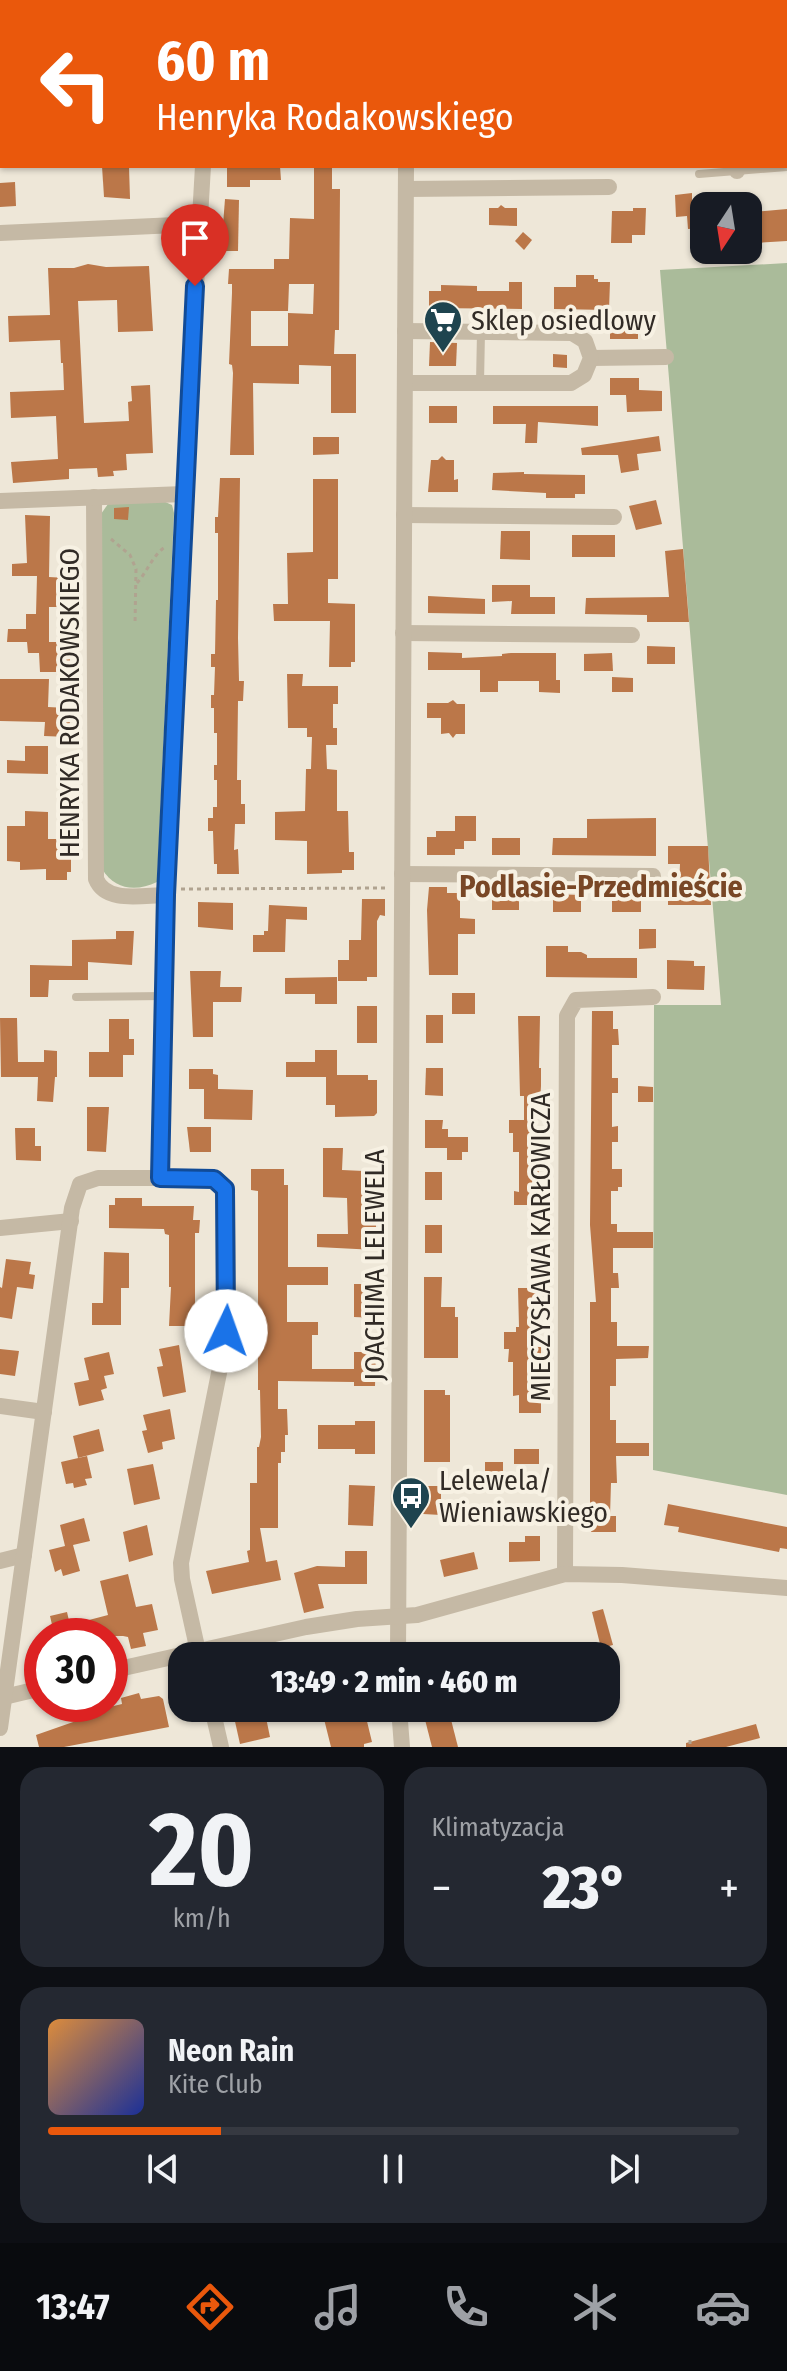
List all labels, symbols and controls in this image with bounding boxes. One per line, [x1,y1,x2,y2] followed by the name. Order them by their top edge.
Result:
[156,28,270,95] text: 60 m
[24,32,128,136] icon: left
[156,96,514,140] text: Henryka Rodakowskiego
[690,192,762,264] north arrow
[690,192,762,264] map controls
[161,204,229,286] pin
[173,216,217,260] icon: arrive
[422,299,464,354] supermarket icon: Sklep osiedlowy
[471,304,656,337] place label: Sklep osiedlowy
[53,548,86,858] street label: HENRYKA RODAKOWSKIEGO
[459,869,743,905] district label: Podlasie-Przedmieście
[524,1092,557,1401] street label: MIECZYSŁAWA KARŁOWICZA
[358,1149,391,1381] street label: JOACHIMA LELEWELA
[184,1289,268,1373] position arrow
[439,1464,608,1529] place label: Lelewela/ Wieniawskiego
[390,1475,432,1530] bus stop icon: Lelewela/ Wieniawskiego
[24,1618,128,1722] speed limit sign: 30
[271,1664,517,1700] text: 13:49 · 2 min · 460 m
[149,1788,254,1913] text: 20
[432,1812,565,1843] text: Klimatyzacja
[543,1852,628,1924] text: 23°
[432,1862,451,1915] text: −
[719,1862,739,1915] text: +
[173,1903,231,1934] text: km/h
[168,2033,294,2069] text: Neon Rain
[168,2069,263,2100] text: Kite Club
[141,2147,185,2191] icon: previous
[371,2147,415,2191] icon: pause
[602,2147,646,2191] icon: next
[182,2279,238,2335] icon: directions
[310,2279,366,2335] icon: music
[438,2279,494,2335] icon: phone
[567,2279,623,2335] icon: climate
[695,2279,751,2335] icon: car
[36,2285,110,2329] text: 13:47

